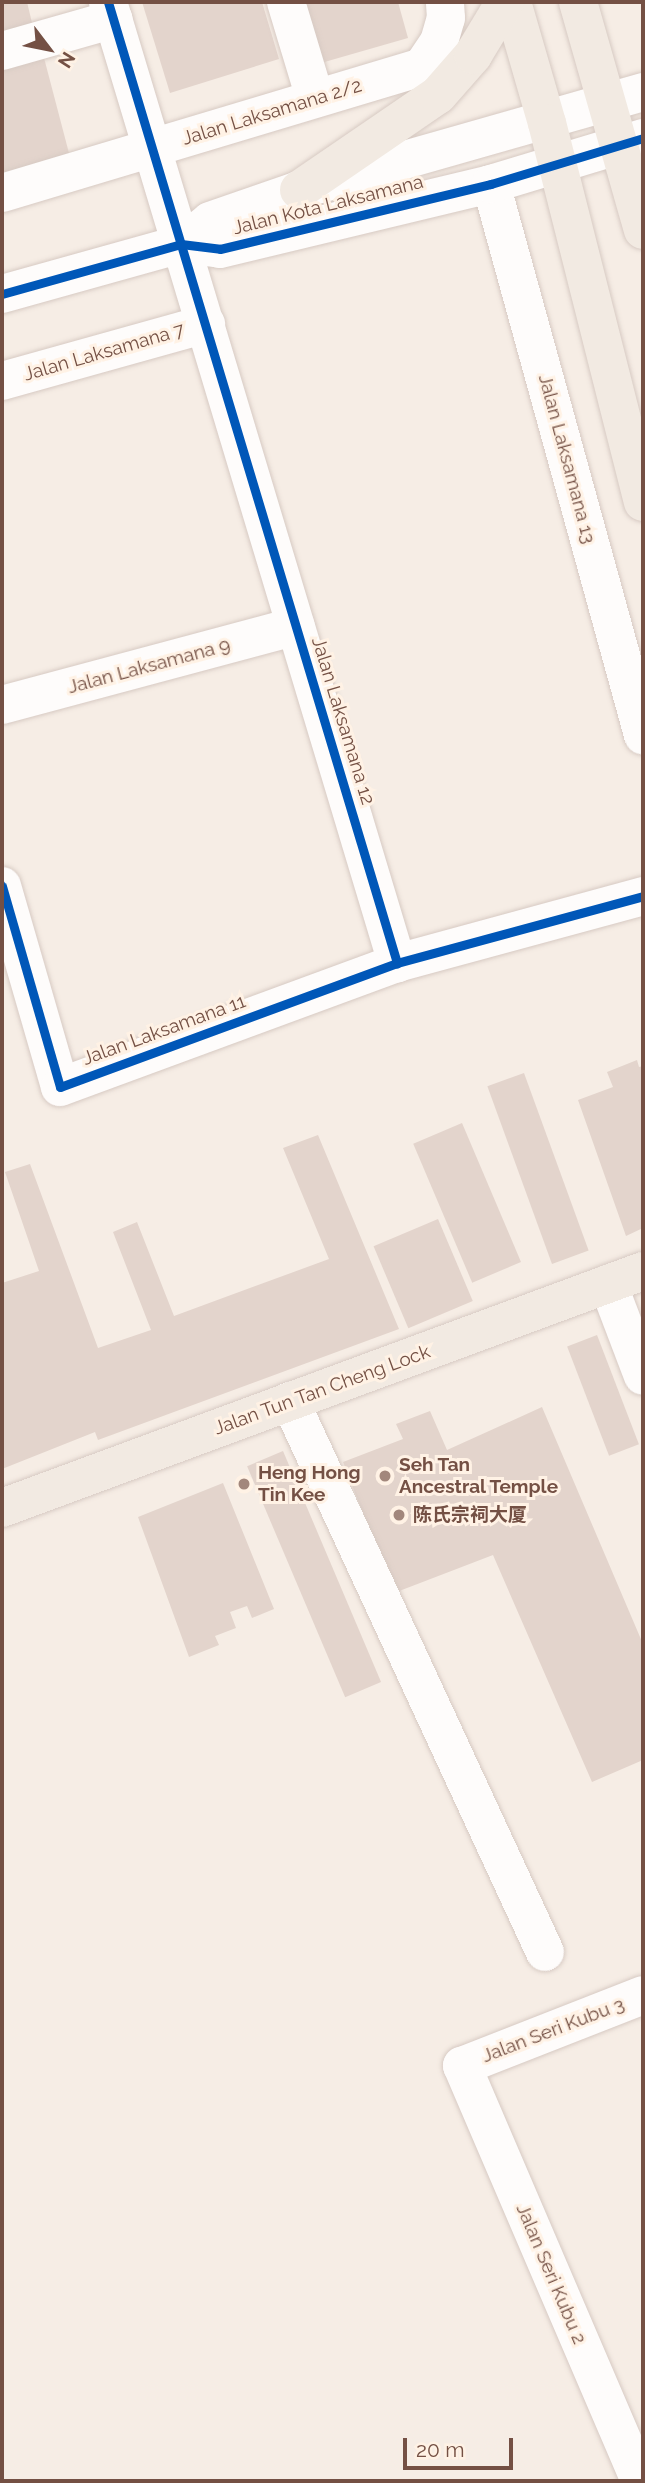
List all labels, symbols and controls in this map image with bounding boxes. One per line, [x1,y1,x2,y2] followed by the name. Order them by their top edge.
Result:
[14,14,84,84] north arrow
[54,48,80,72] text: N
[179,74,365,150] street label: Jalan Laksamana 2/2
[230,170,426,240] street label: Jalan Kota Laksamana
[21,318,187,386] street label: Jalan Laksamana 7
[533,372,601,546] street label: Jalan Laksamana 13
[65,633,233,699] street label: Jalan Laksamana 9
[307,634,379,808] street label: Jalan Laksamana 12
[79,990,249,1070] street label: Jalan Laksamana 11
[210,1340,434,1440] street label: Jalan Tun Tan Cheng Lock
[399,1454,559,1498] place label: Seh Tan Ancestral Temple
[258,1462,360,1506] place label: Heng Hong Tin Kee
[377,1468,393,1484] marker: Seh Tan Ancestral Temple
[236,1476,252,1492] marker: Heng Hong Tin Kee
[413,1504,527,1526] place label: 陈氏宗祠大厦
[391,1507,407,1523] marker: 陈氏宗祠大厦
[479,1992,627,2068] street label: Jalan Seri Kubu 3
[511,2200,591,2348] street label: Jalan Seri Kubu 2
[407,2424,517,2468] scale bar
[416,2437,464,2462] text: 20 m

